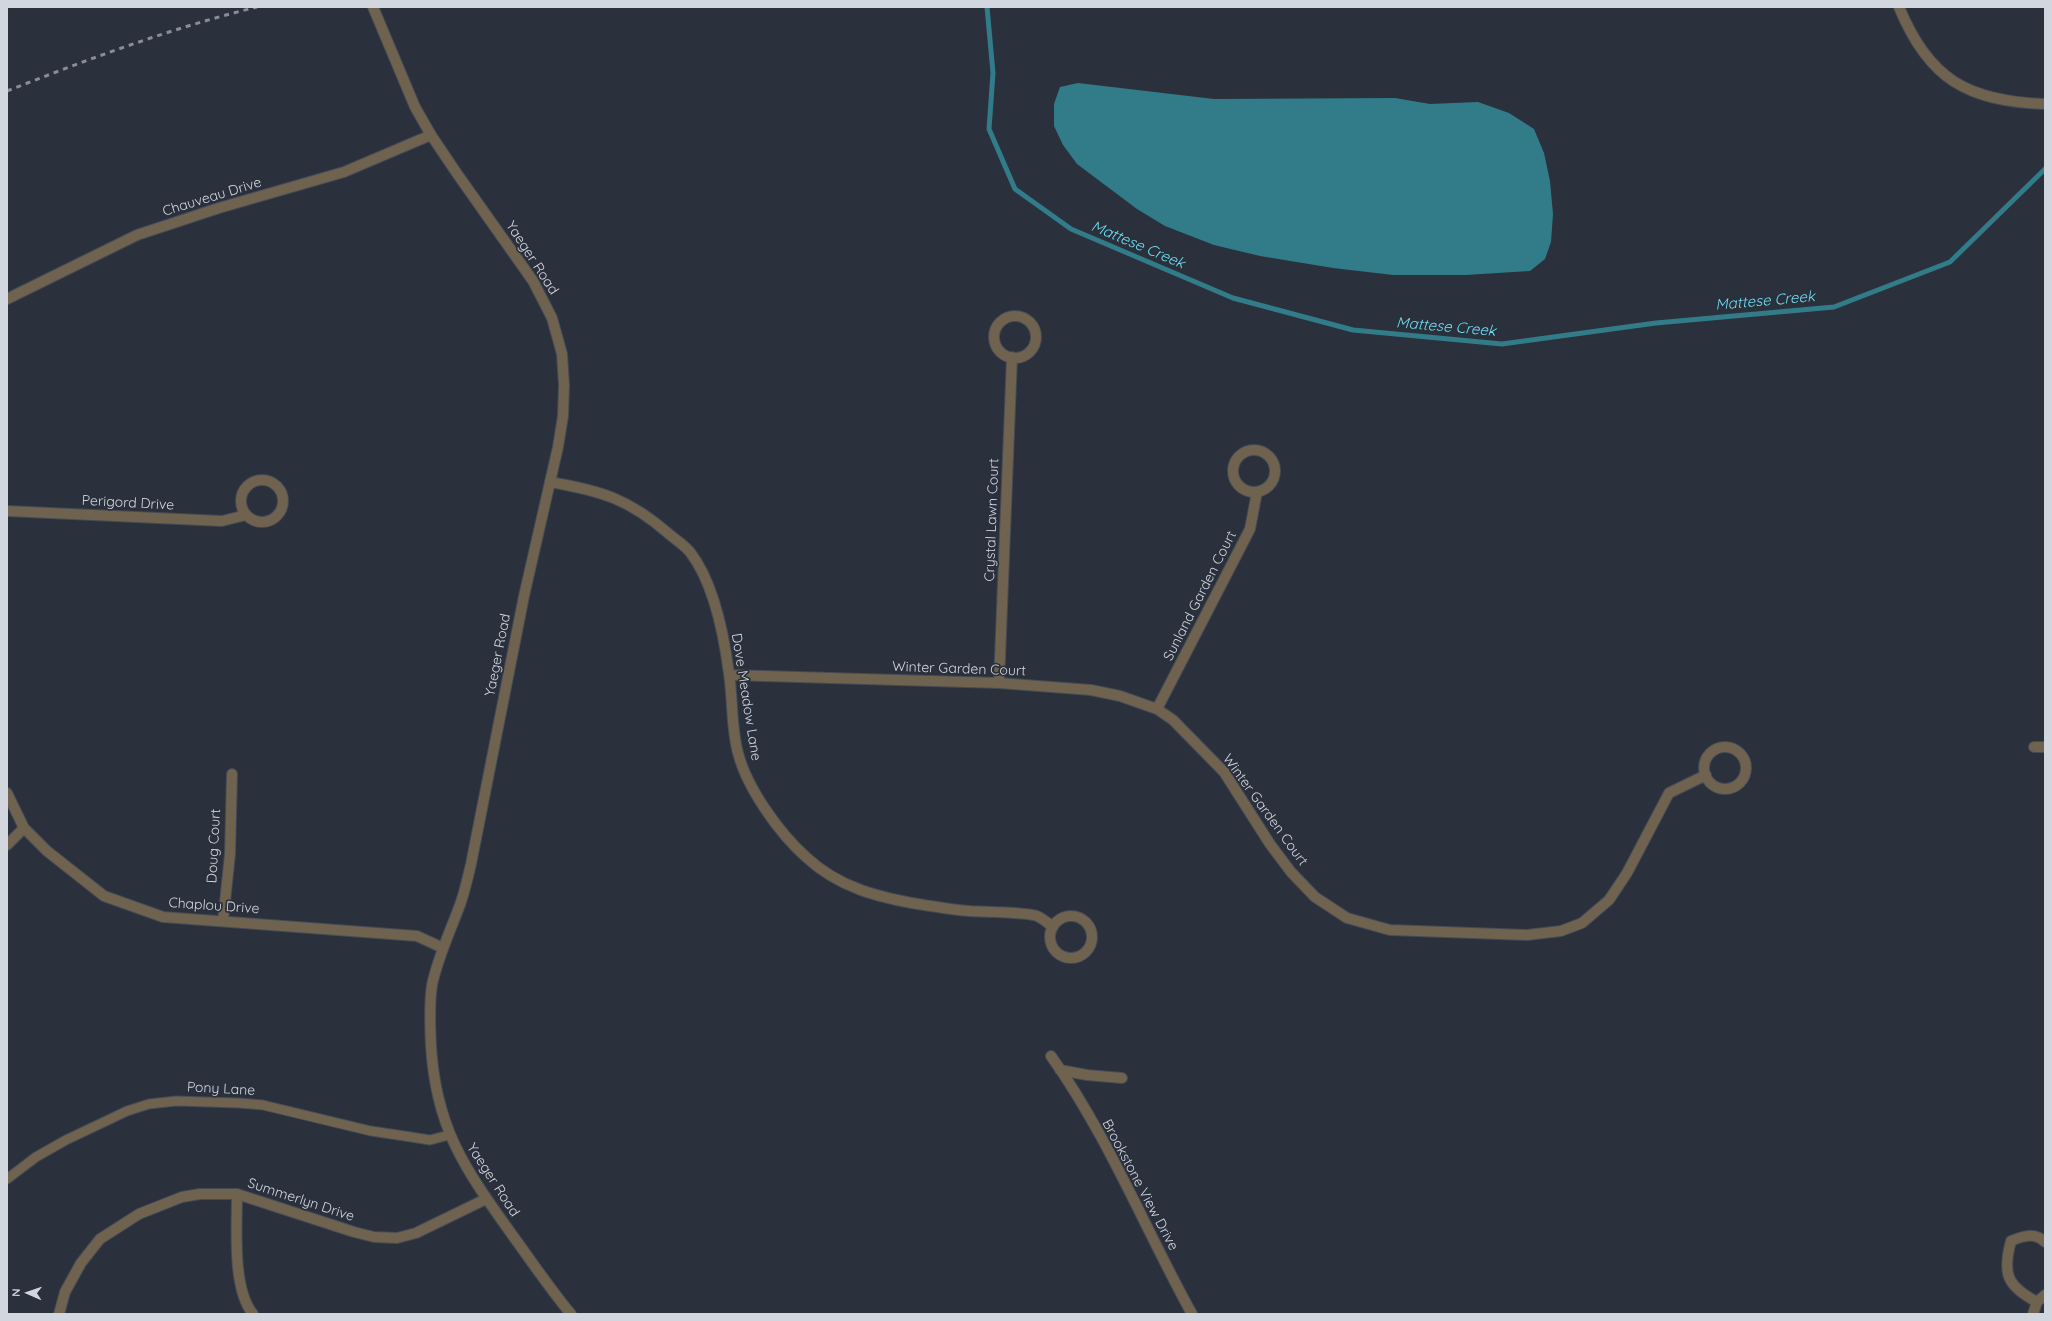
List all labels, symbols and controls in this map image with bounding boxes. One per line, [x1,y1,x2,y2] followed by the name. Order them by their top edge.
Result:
[161,174,263,220] street label: Chauveau Drive
[1089,217,1187,273] water label: Mattese Creek
[502,218,562,298] street label: Yaeger Road
[1714,288,1816,314] water label: Mattese Creek
[1395,314,1497,340] water label: Mattese Creek
[981,458,1003,582] street label: Crystal Lawn Court
[81,492,175,514] street label: Perigord Drive
[1160,528,1240,664] street label: Sunland Garden Court
[482,612,514,698] street label: Yaeger Road
[728,632,764,762] street label: Dove Meadow Lane
[892,658,1026,680] street label: Winter Garden Court
[1219,751,1311,869] street label: Winter Garden Court
[204,808,224,884] street label: Doug Court
[168,894,260,918] street label: Chaplou Drive
[186,1079,256,1099] street label: Pony Lane
[1098,1116,1182,1254] street label: Brookstone View Drive
[463,1140,523,1220] street label: Yaeger Road
[246,1175,356,1225] street label: Summerlyn Drive
[8,1273,48,1313] north arrow
[9,1288,23,1297] text: N

